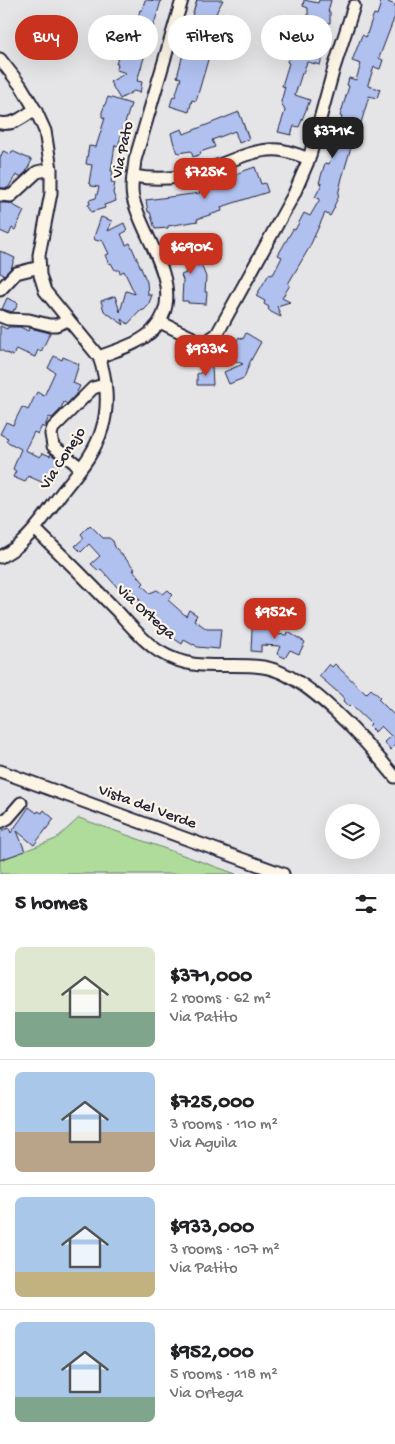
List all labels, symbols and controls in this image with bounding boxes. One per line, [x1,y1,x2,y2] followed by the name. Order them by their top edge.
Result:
[15,15,78,60] chip: Buy
[88,15,158,60] chip: Rent
[168,15,251,60] chip: Filters
[261,15,332,60] chip: New
[298,116,368,159] pin: $371K
[109,120,139,181] street label: Via Pato
[313,123,353,142] text: $371K
[170,158,240,200] pin: $725K
[185,164,225,183] text: $725K
[156,232,226,275] pin: $690K
[170,239,212,258] text: $690K
[171,334,241,377] pin: $933K
[186,341,226,360] text: $933K
[36,424,91,495] street label: Via Conejo
[111,581,179,645] street label: Via Ortega
[240,598,310,640] pin: $952K
[255,604,295,623] text: $952K
[94,781,199,835] street label: Vista del Verde
[325,804,380,859] map controls
[325,804,380,859] button: layers
[352,890,380,918] icon: filters
[15,892,87,917] text: 5 homes
[170,965,252,990] text: $371,000
[55,967,115,1027] icon: home
[170,990,271,1009] text: 2 rooms · 62 m²
[170,1009,238,1028] text: Via Patito
[170,1091,254,1116] text: $725,000
[55,1092,115,1152] icon: home
[170,1116,278,1135] text: 3 rooms · 110 m²
[170,1135,237,1154] text: Via Aguila
[170,1216,254,1241] text: $933,000
[55,1217,115,1277] icon: home
[170,1241,280,1260] text: 3 rooms · 107 m²
[170,1260,238,1279] text: Via Patito
[170,1341,254,1366] text: $952,000
[55,1342,115,1402] icon: home
[170,1366,278,1385] text: 5 rooms · 118 m²
[170,1385,243,1404] text: Via Ortega

